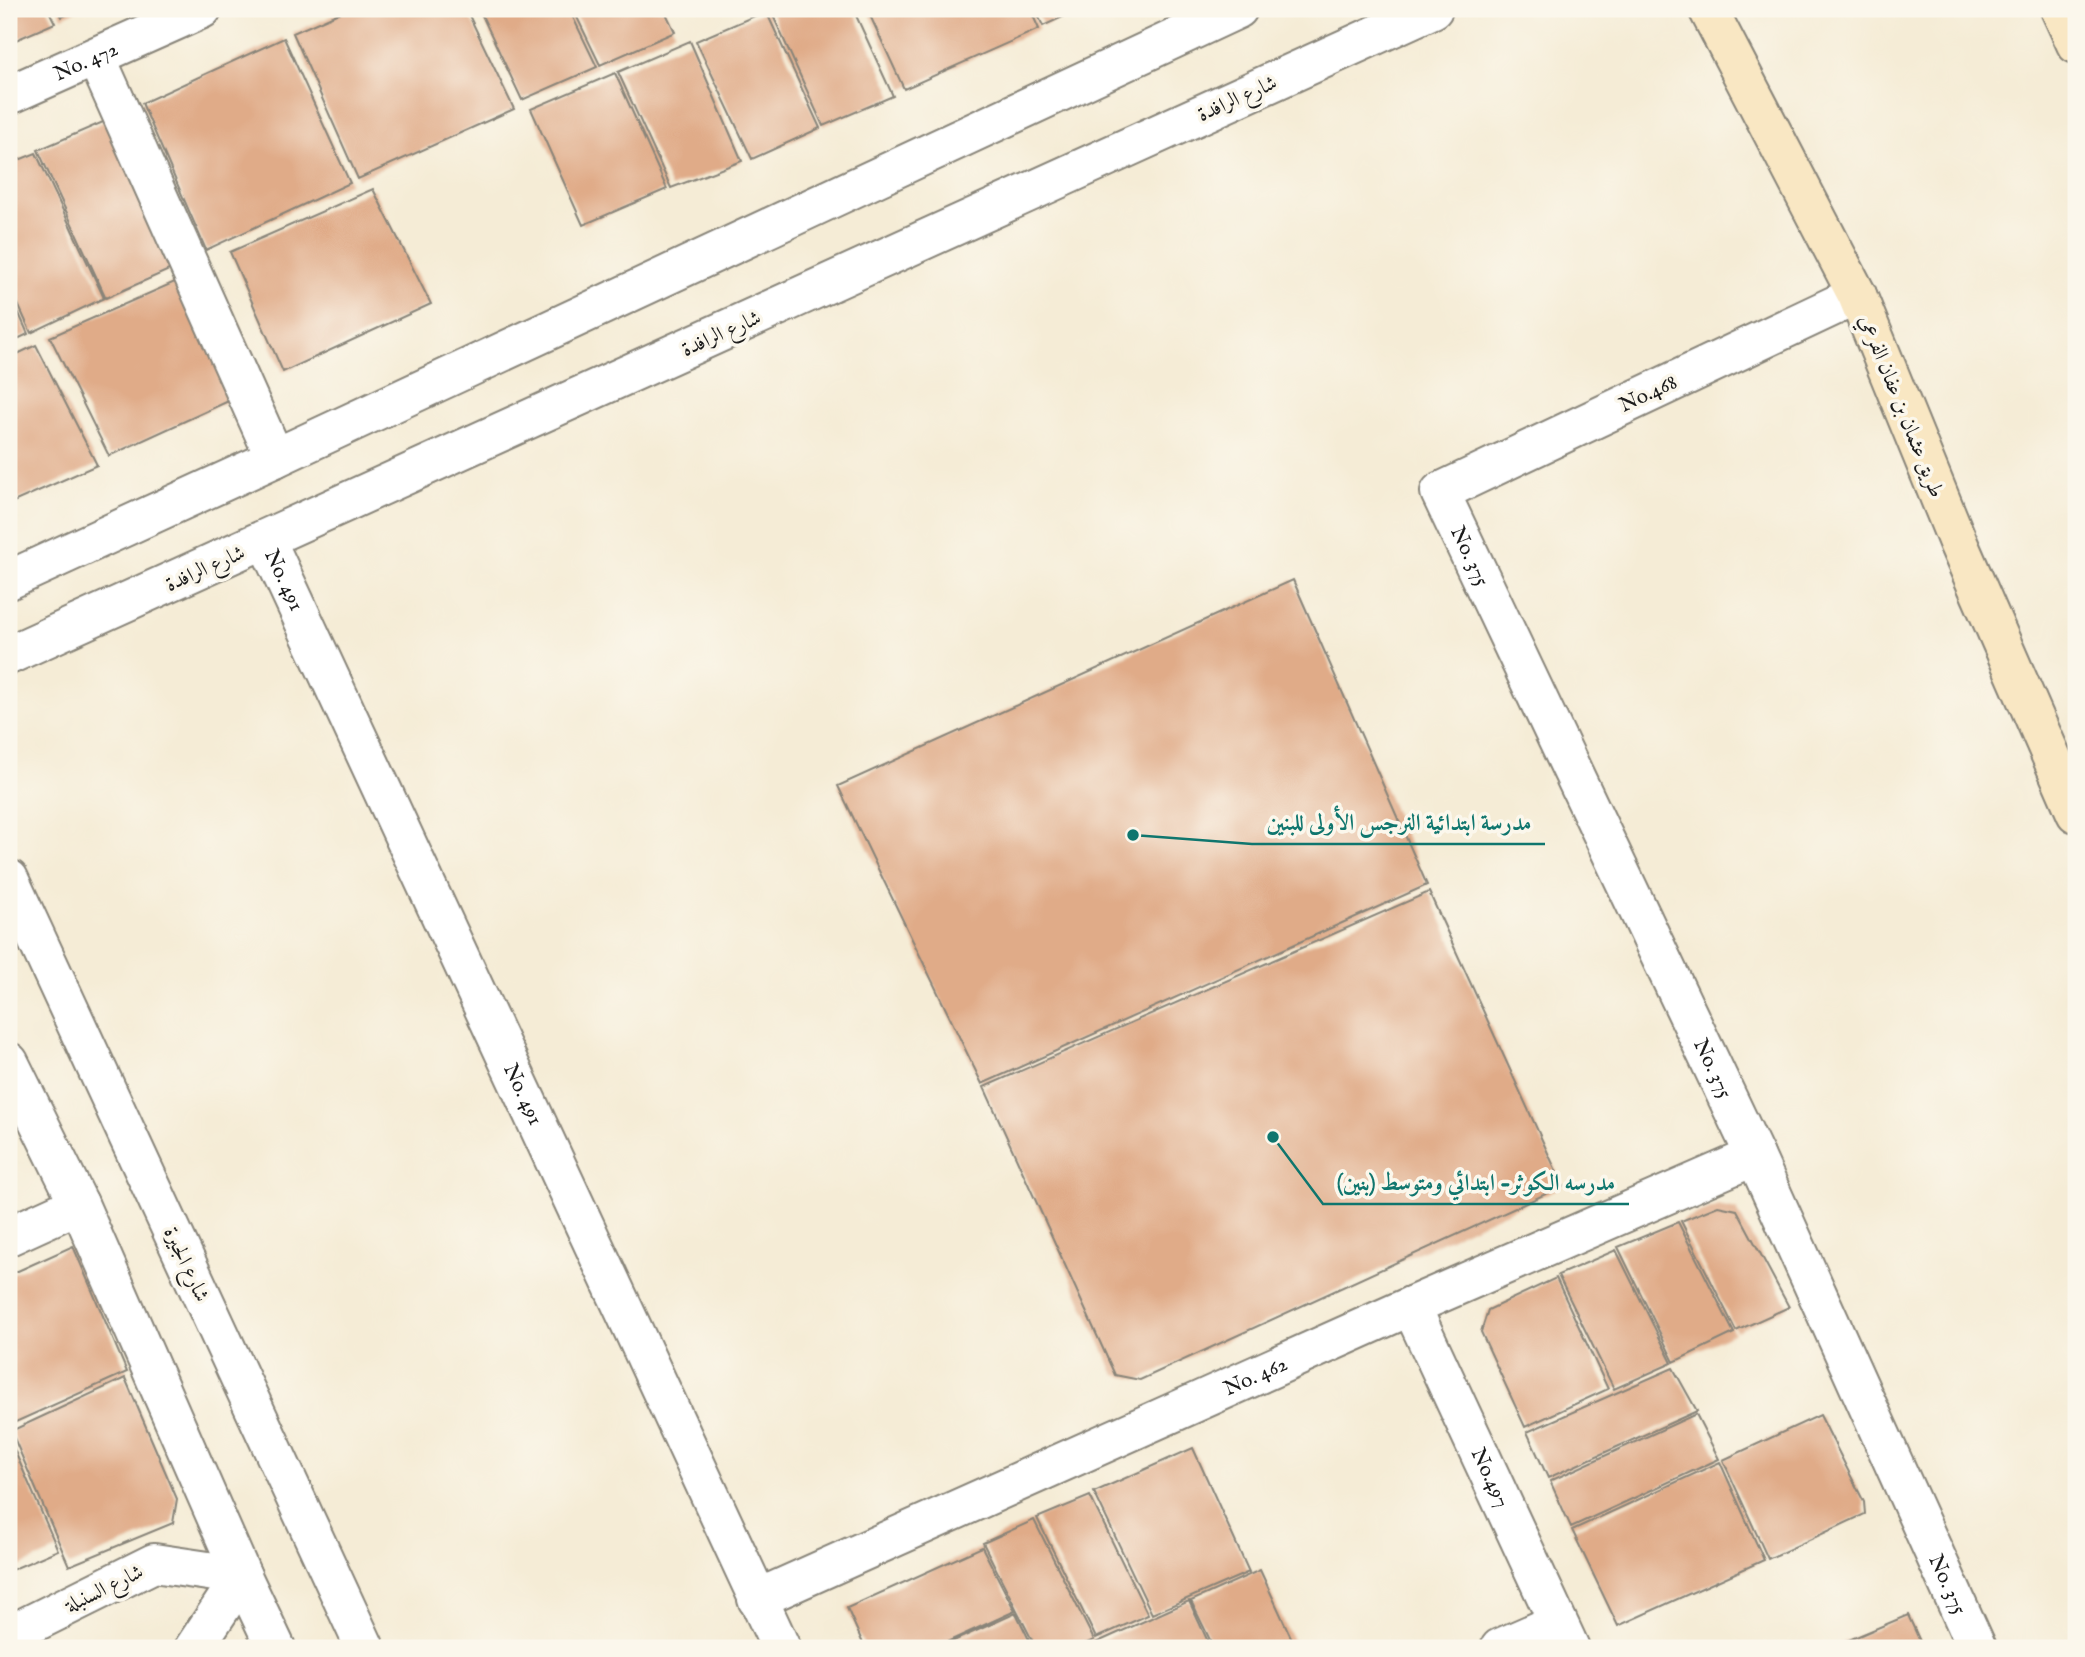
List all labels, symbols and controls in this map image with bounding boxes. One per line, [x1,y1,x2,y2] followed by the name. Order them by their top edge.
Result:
[50,36,123,88] street label: No. 472
[1193,70,1283,132] street label: شارع الرافدة
[677,305,767,367] street label: شارع الرافدة
[1850,311,1950,503] street label: طريق عثمان بن عفان الفرعي
[1615,369,1682,419] street label: No.468
[1443,522,1495,591] street label: No. 375
[161,540,251,602] street label: شارع الرافدة
[257,545,309,616] street label: No. 491
[1252,800,1545,844] callout: مدرسة ابتدائية النرجس الأولى للبنين
[1266,805,1532,838] text: مدرسة ابتدائية النرجس الأولى للبنين
[1686,1035,1738,1104] street label: No. 375
[496,1059,548,1130] street label: No. 491
[1323,1160,1629,1204] callout: مدرسه الكوثر- ابتدائي ومتوسط (بنين)
[1337,1169,1615,1201] text: مدرسه الكوثر- ابتدائي ومتوسط (بنين)
[154,1223,215,1308] street label: شارع الجيرة
[1220,1351,1292,1403] street label: No. 462
[1464,1444,1515,1512] street label: No.497
[1922,1551,1972,1620] street label: No. 375
[60,1559,150,1623] street label: شارع السنبلة

